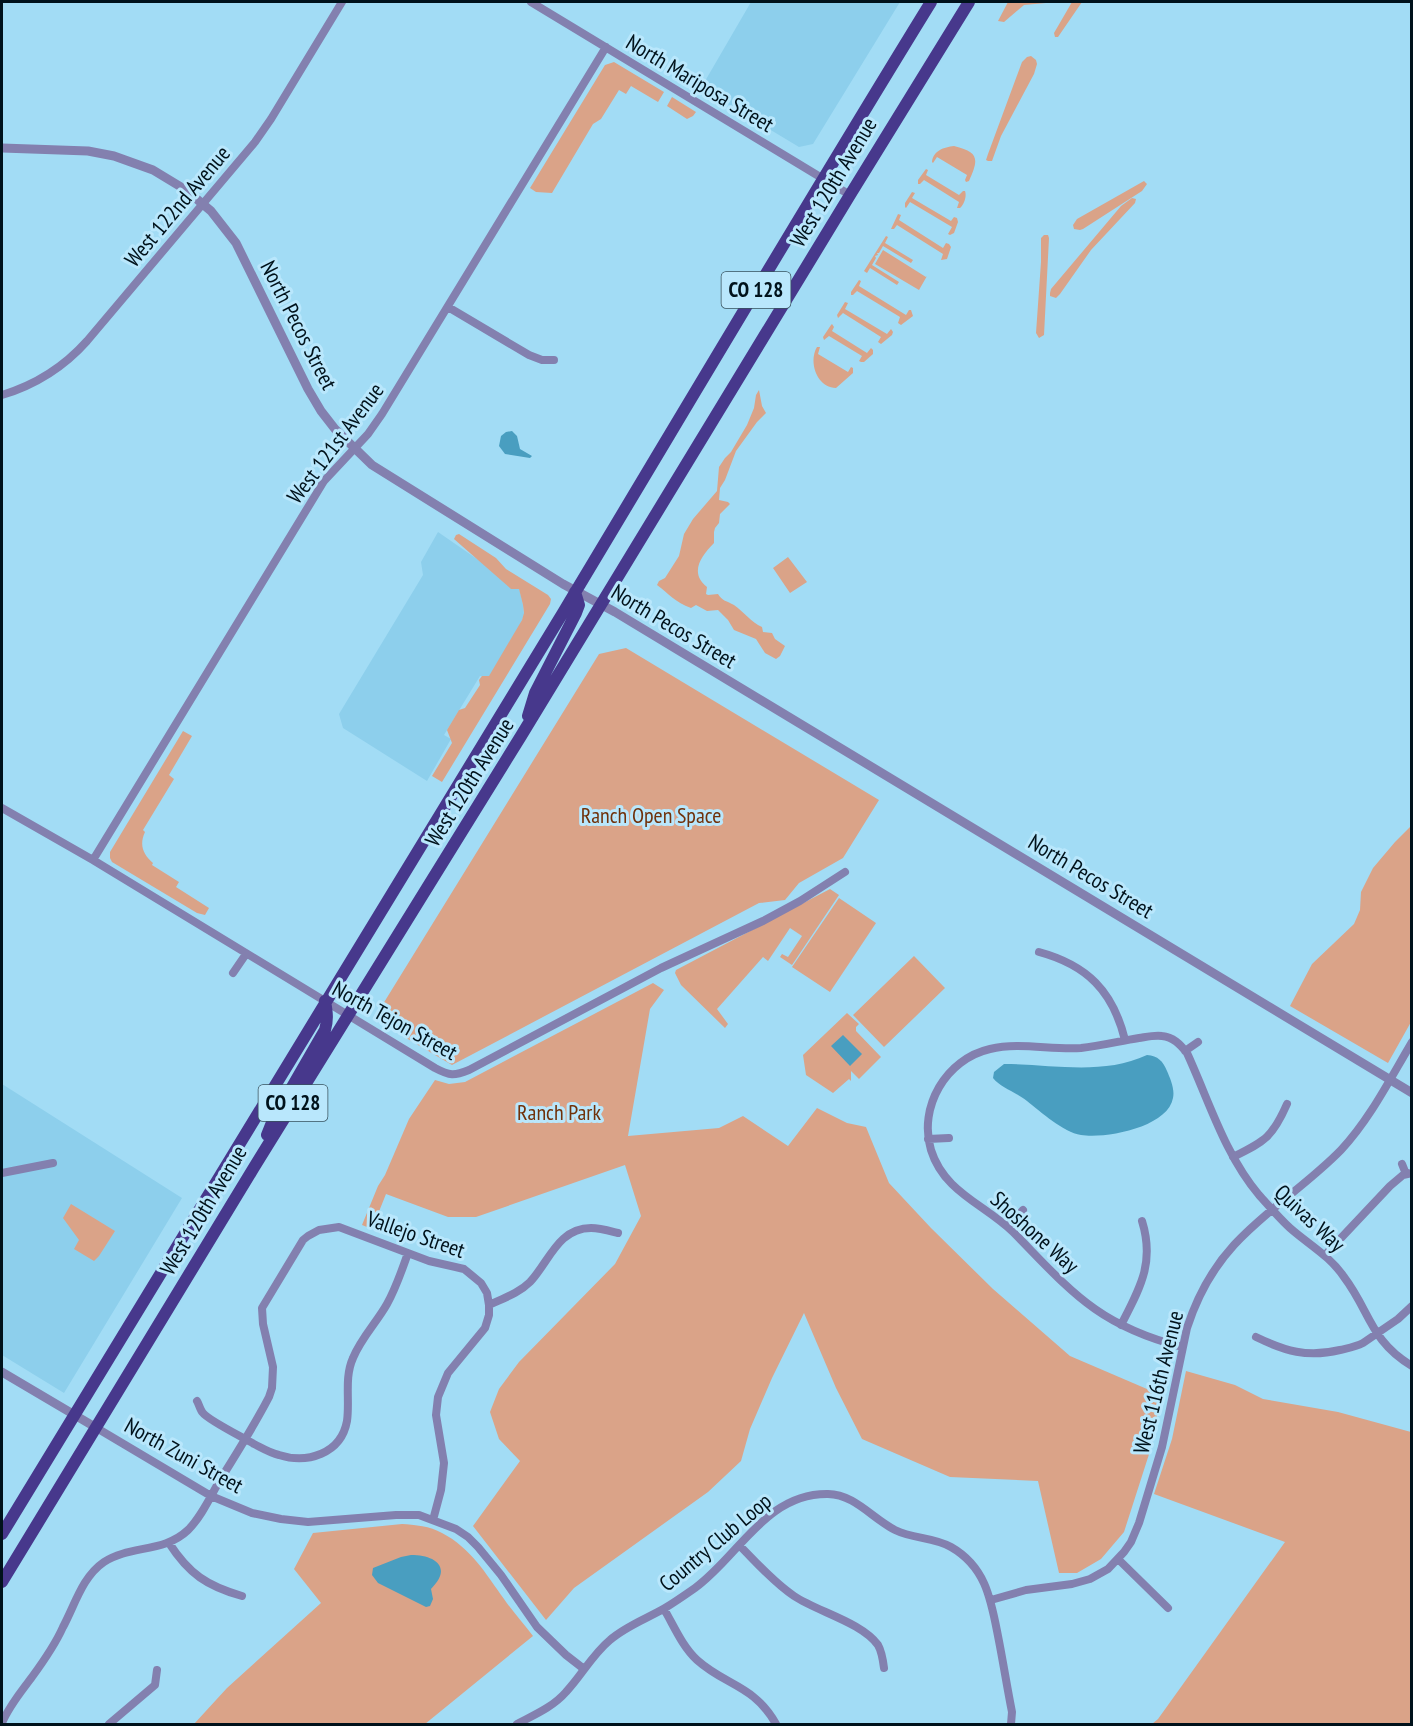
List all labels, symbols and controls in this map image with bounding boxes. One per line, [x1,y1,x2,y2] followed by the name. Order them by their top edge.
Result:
[621,28,779,138] street label: North Mariposa Street
[783,112,883,252] street label: West 120th Avenue
[118,140,236,272] street label: West 122nd Avenue
[254,256,344,394] street label: North Pecos Street
[722,272,790,308] road number: CO 128
[280,377,390,509] street label: West 121st Avenue
[606,578,742,674] street label: North Pecos Street
[418,713,520,851] street label: West 120th Avenue
[581,801,721,829] park label: Ranch Open Space
[1023,828,1159,924] street label: North Pecos Street
[328,974,462,1066] street label: North Tejon Street
[258,1085,328,1121] road number: CO 128
[517,1098,601,1126] park label: Ranch Park
[153,1140,253,1280] street label: West 120th Avenue
[1269,1178,1352,1258] street label: Quivas Way
[985,1185,1086,1279] street label: Shoshone Way
[362,1204,469,1264] street label: Vallejo Street
[1127,1308,1189,1456] street label: West 116th Avenue
[120,1411,248,1499] street label: North Zuni Street
[653,1487,777,1597] street label: Country Club Loop

